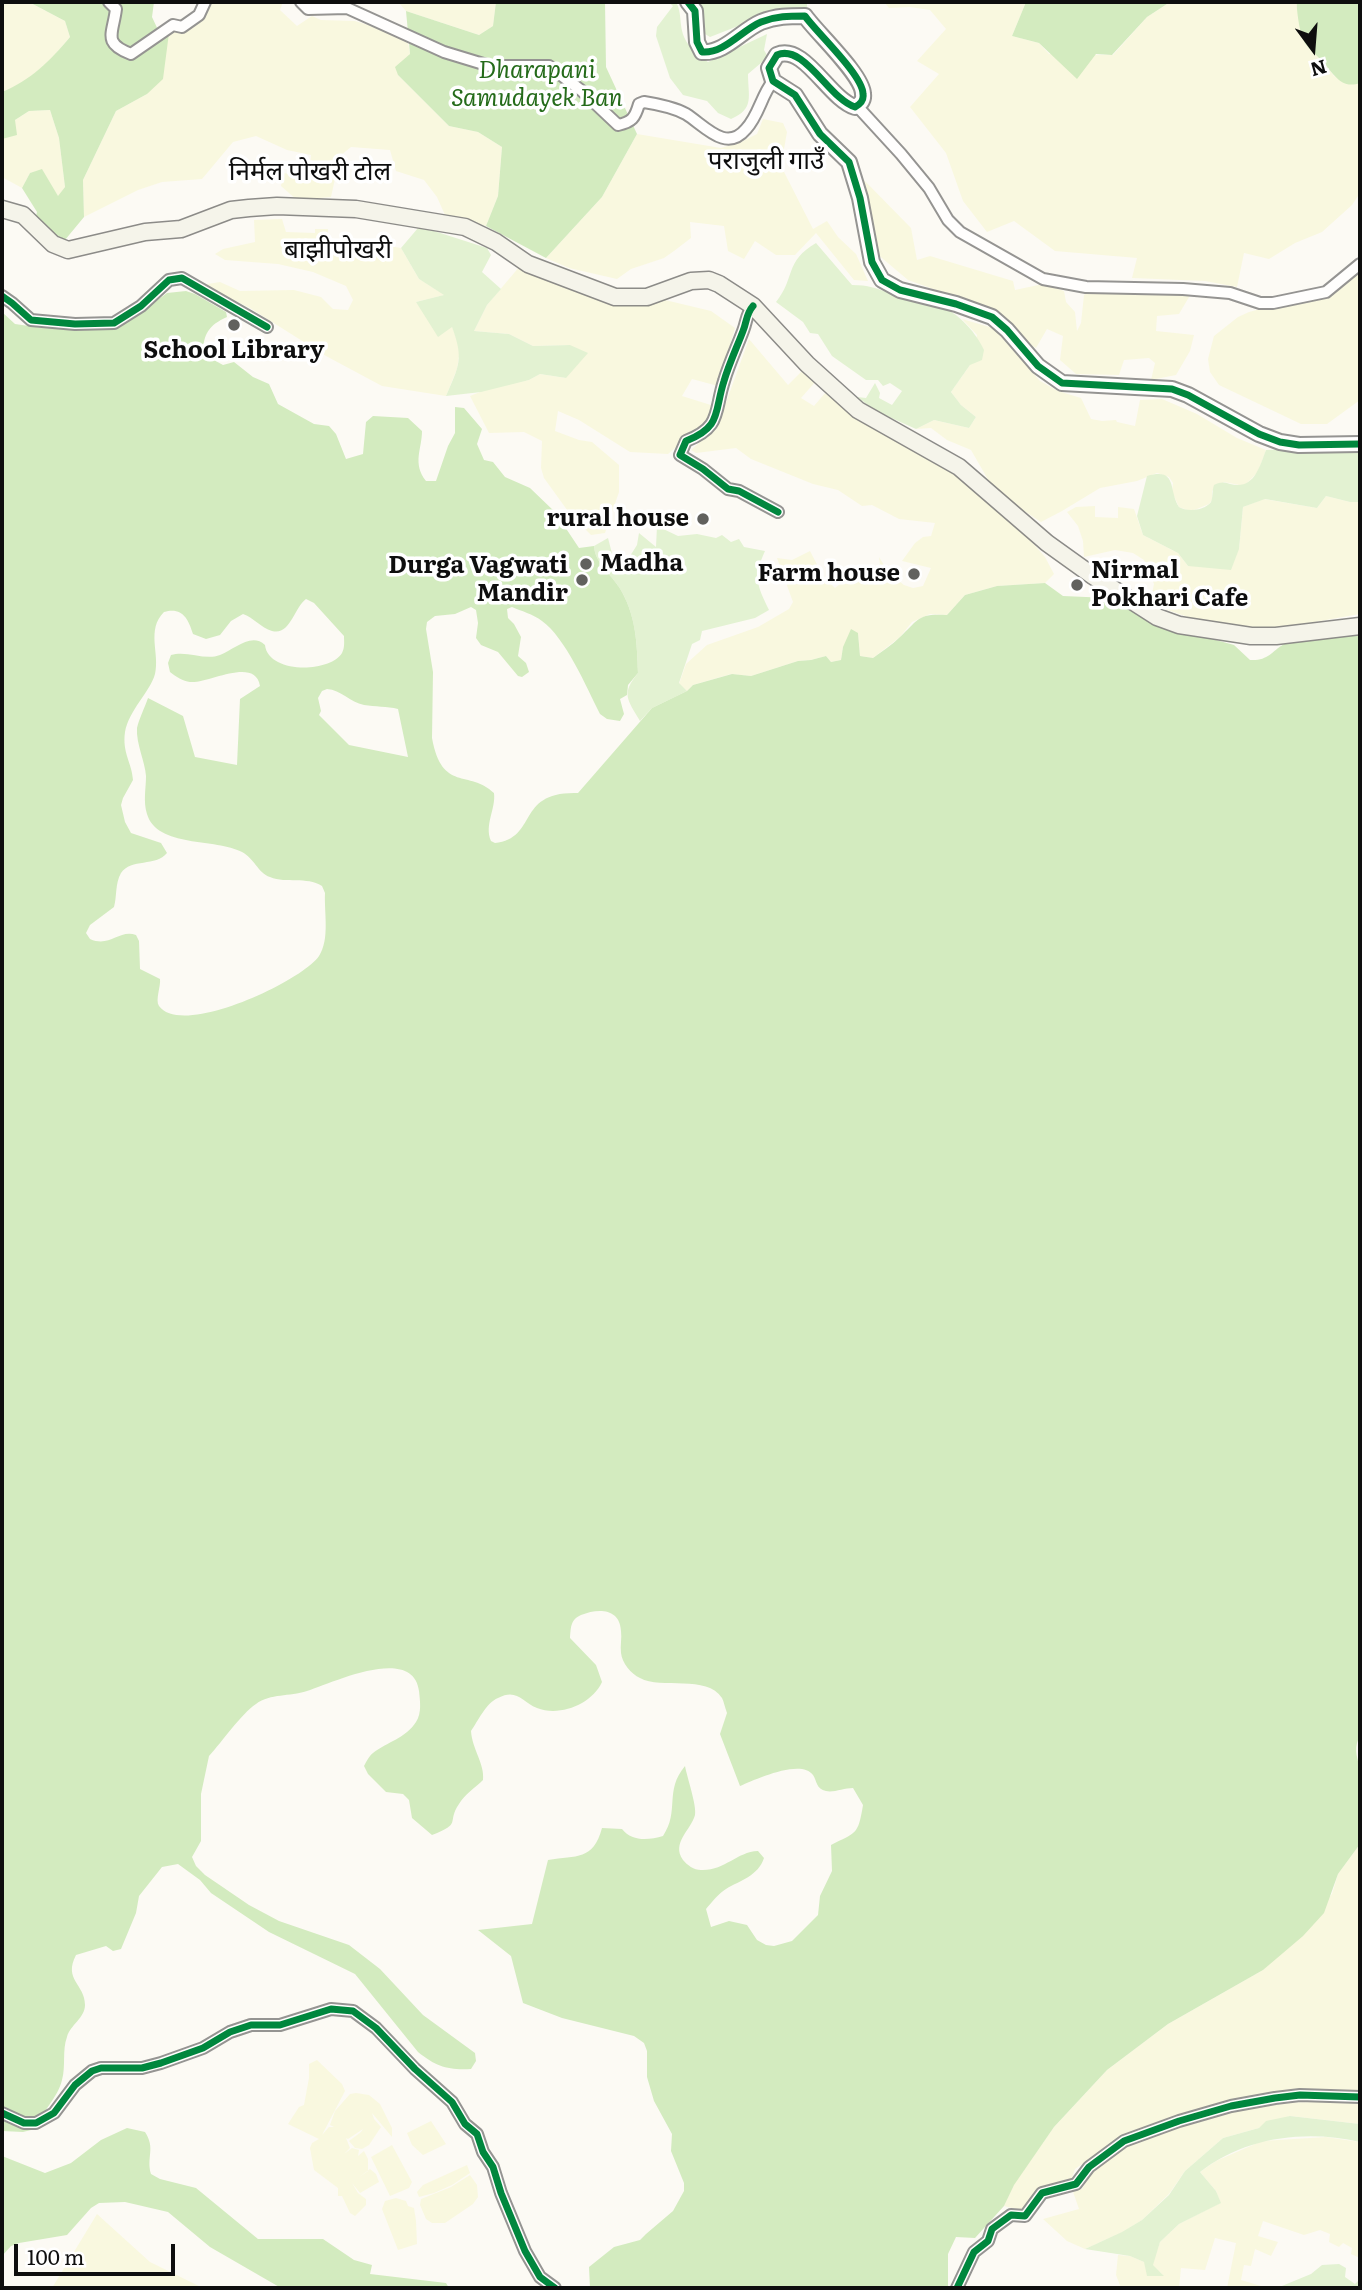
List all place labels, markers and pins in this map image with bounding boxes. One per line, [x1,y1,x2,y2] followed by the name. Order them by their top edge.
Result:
[226,317,242,333] marker: School Library
[144,337,324,365] place label: School Library
[547,505,689,533] place label: rural house
[695,511,711,527] marker: rural house
[600,550,683,578] place label: Madha
[388,552,568,608] place label: Durga Vagwati Mandir
[578,556,594,572] marker: Madha
[1091,557,1248,613] place label: Nirmal Pokhari Cafe
[757,560,900,588] place label: Farm house
[906,566,922,582] marker: Farm house
[574,572,590,588] marker: Durga Vagwati Mandir
[1069,577,1085,593] marker: Nirmal Pokhari Cafe

